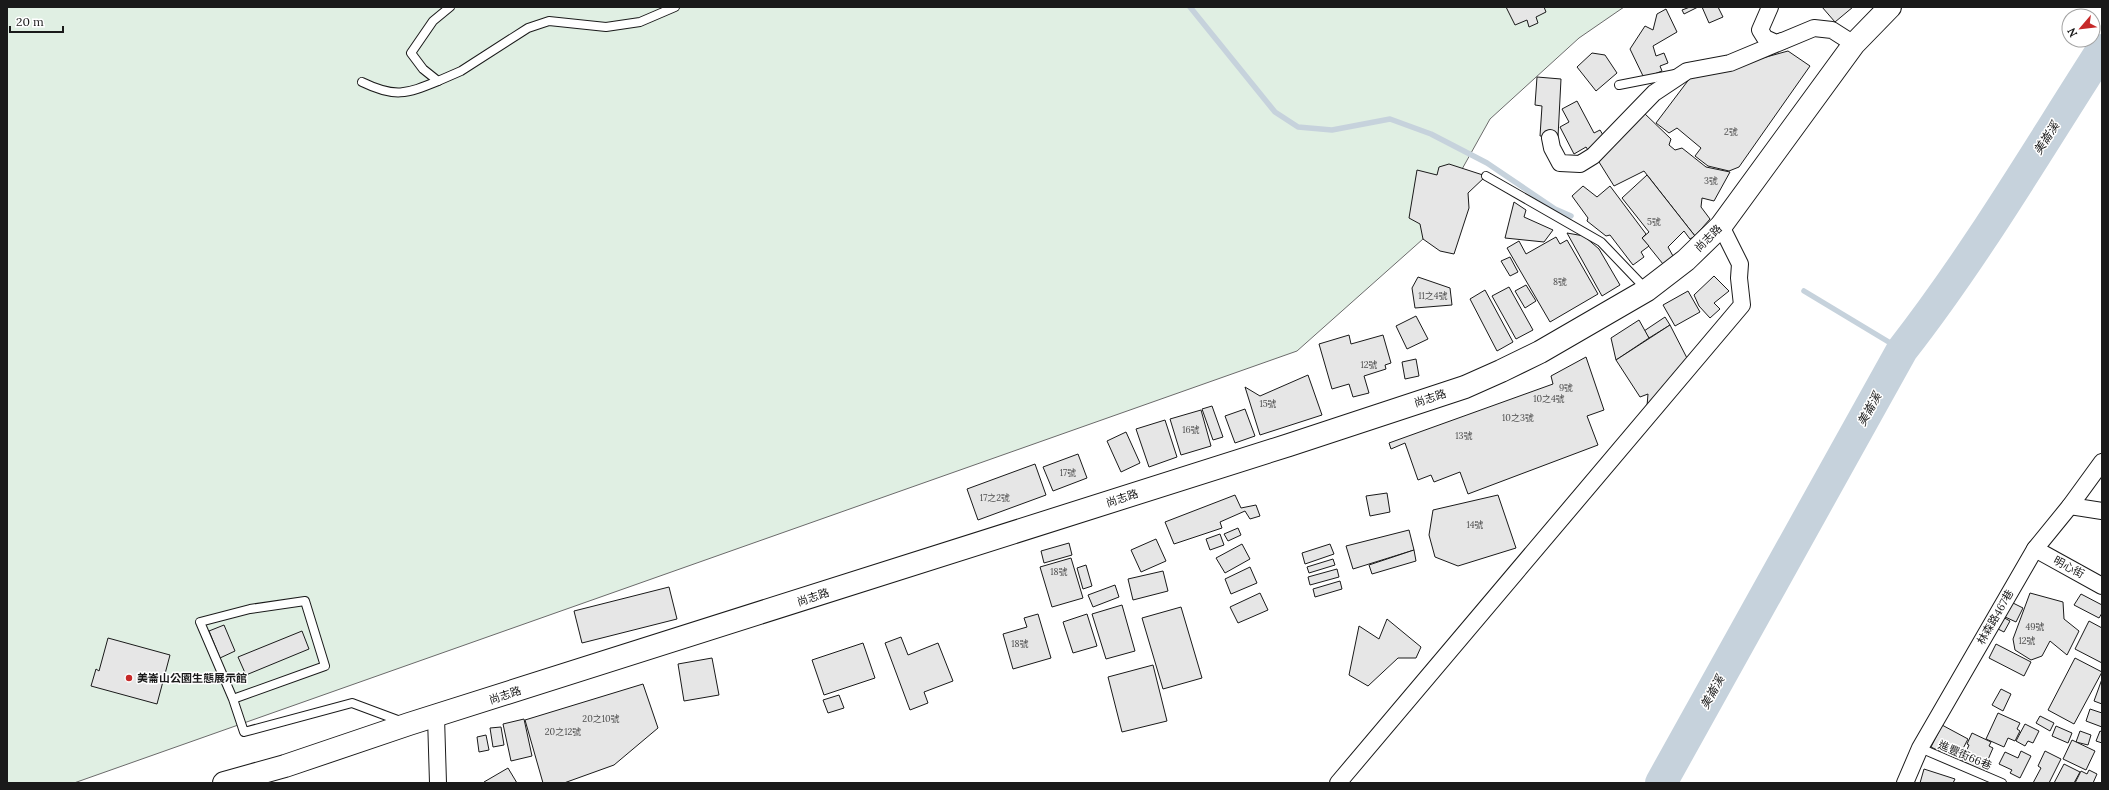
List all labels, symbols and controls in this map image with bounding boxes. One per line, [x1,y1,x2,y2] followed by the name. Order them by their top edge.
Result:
[10,8,63,34] scale bar
[2061,8,2101,48] north arrow
[16,14,44,29] text: 20 m
[2064,25,2080,40] text: N
[2030,117,2063,157] water label: 美崙溪
[1724,126,1738,137] house number: 2號
[1704,175,1718,186] house number: 3號
[1647,216,1661,227] house number: 5號
[1691,221,1725,255] street label: 尚志路
[1553,276,1567,287] house number: 8號
[1418,290,1448,301] house number: 11之4號
[1360,359,1378,370] house number: 12號
[1559,382,1573,393] house number: 9號
[1412,386,1448,410] street label: 尚志路
[1854,388,1885,428] water label: 美崙溪
[1533,393,1565,404] house number: 10之4號
[1259,398,1277,409] house number: 15號
[1502,412,1534,423] house number: 10之3號
[1182,424,1200,435] house number: 16號
[1455,430,1473,441] house number: 13號
[1060,467,1076,478] house number: 17號
[1104,486,1140,510] street label: 尚志路
[980,492,1010,503] house number: 17之2號
[1466,519,1484,530] house number: 14號
[2051,553,2087,581] street label: 明心街
[1050,566,1068,577] house number: 18號
[795,585,831,609] street label: 尚志路
[1974,587,2016,647] street label: 林森路467巷
[2025,621,2045,632] house number: 49號
[2018,635,2036,646] house number: 12號
[1011,638,1029,649] house number: 18號
[137,671,247,685] place label: 美崙山公園生態展示館
[1697,671,1728,711] water label: 美崙溪
[124,673,134,683] marker: 美崙山公園生態展示館
[487,683,523,707] street label: 尚志路
[582,713,620,724] house number: 20之10號
[545,726,581,737] house number: 20之12號
[1936,737,1994,773] street label: 進豐街66巷

